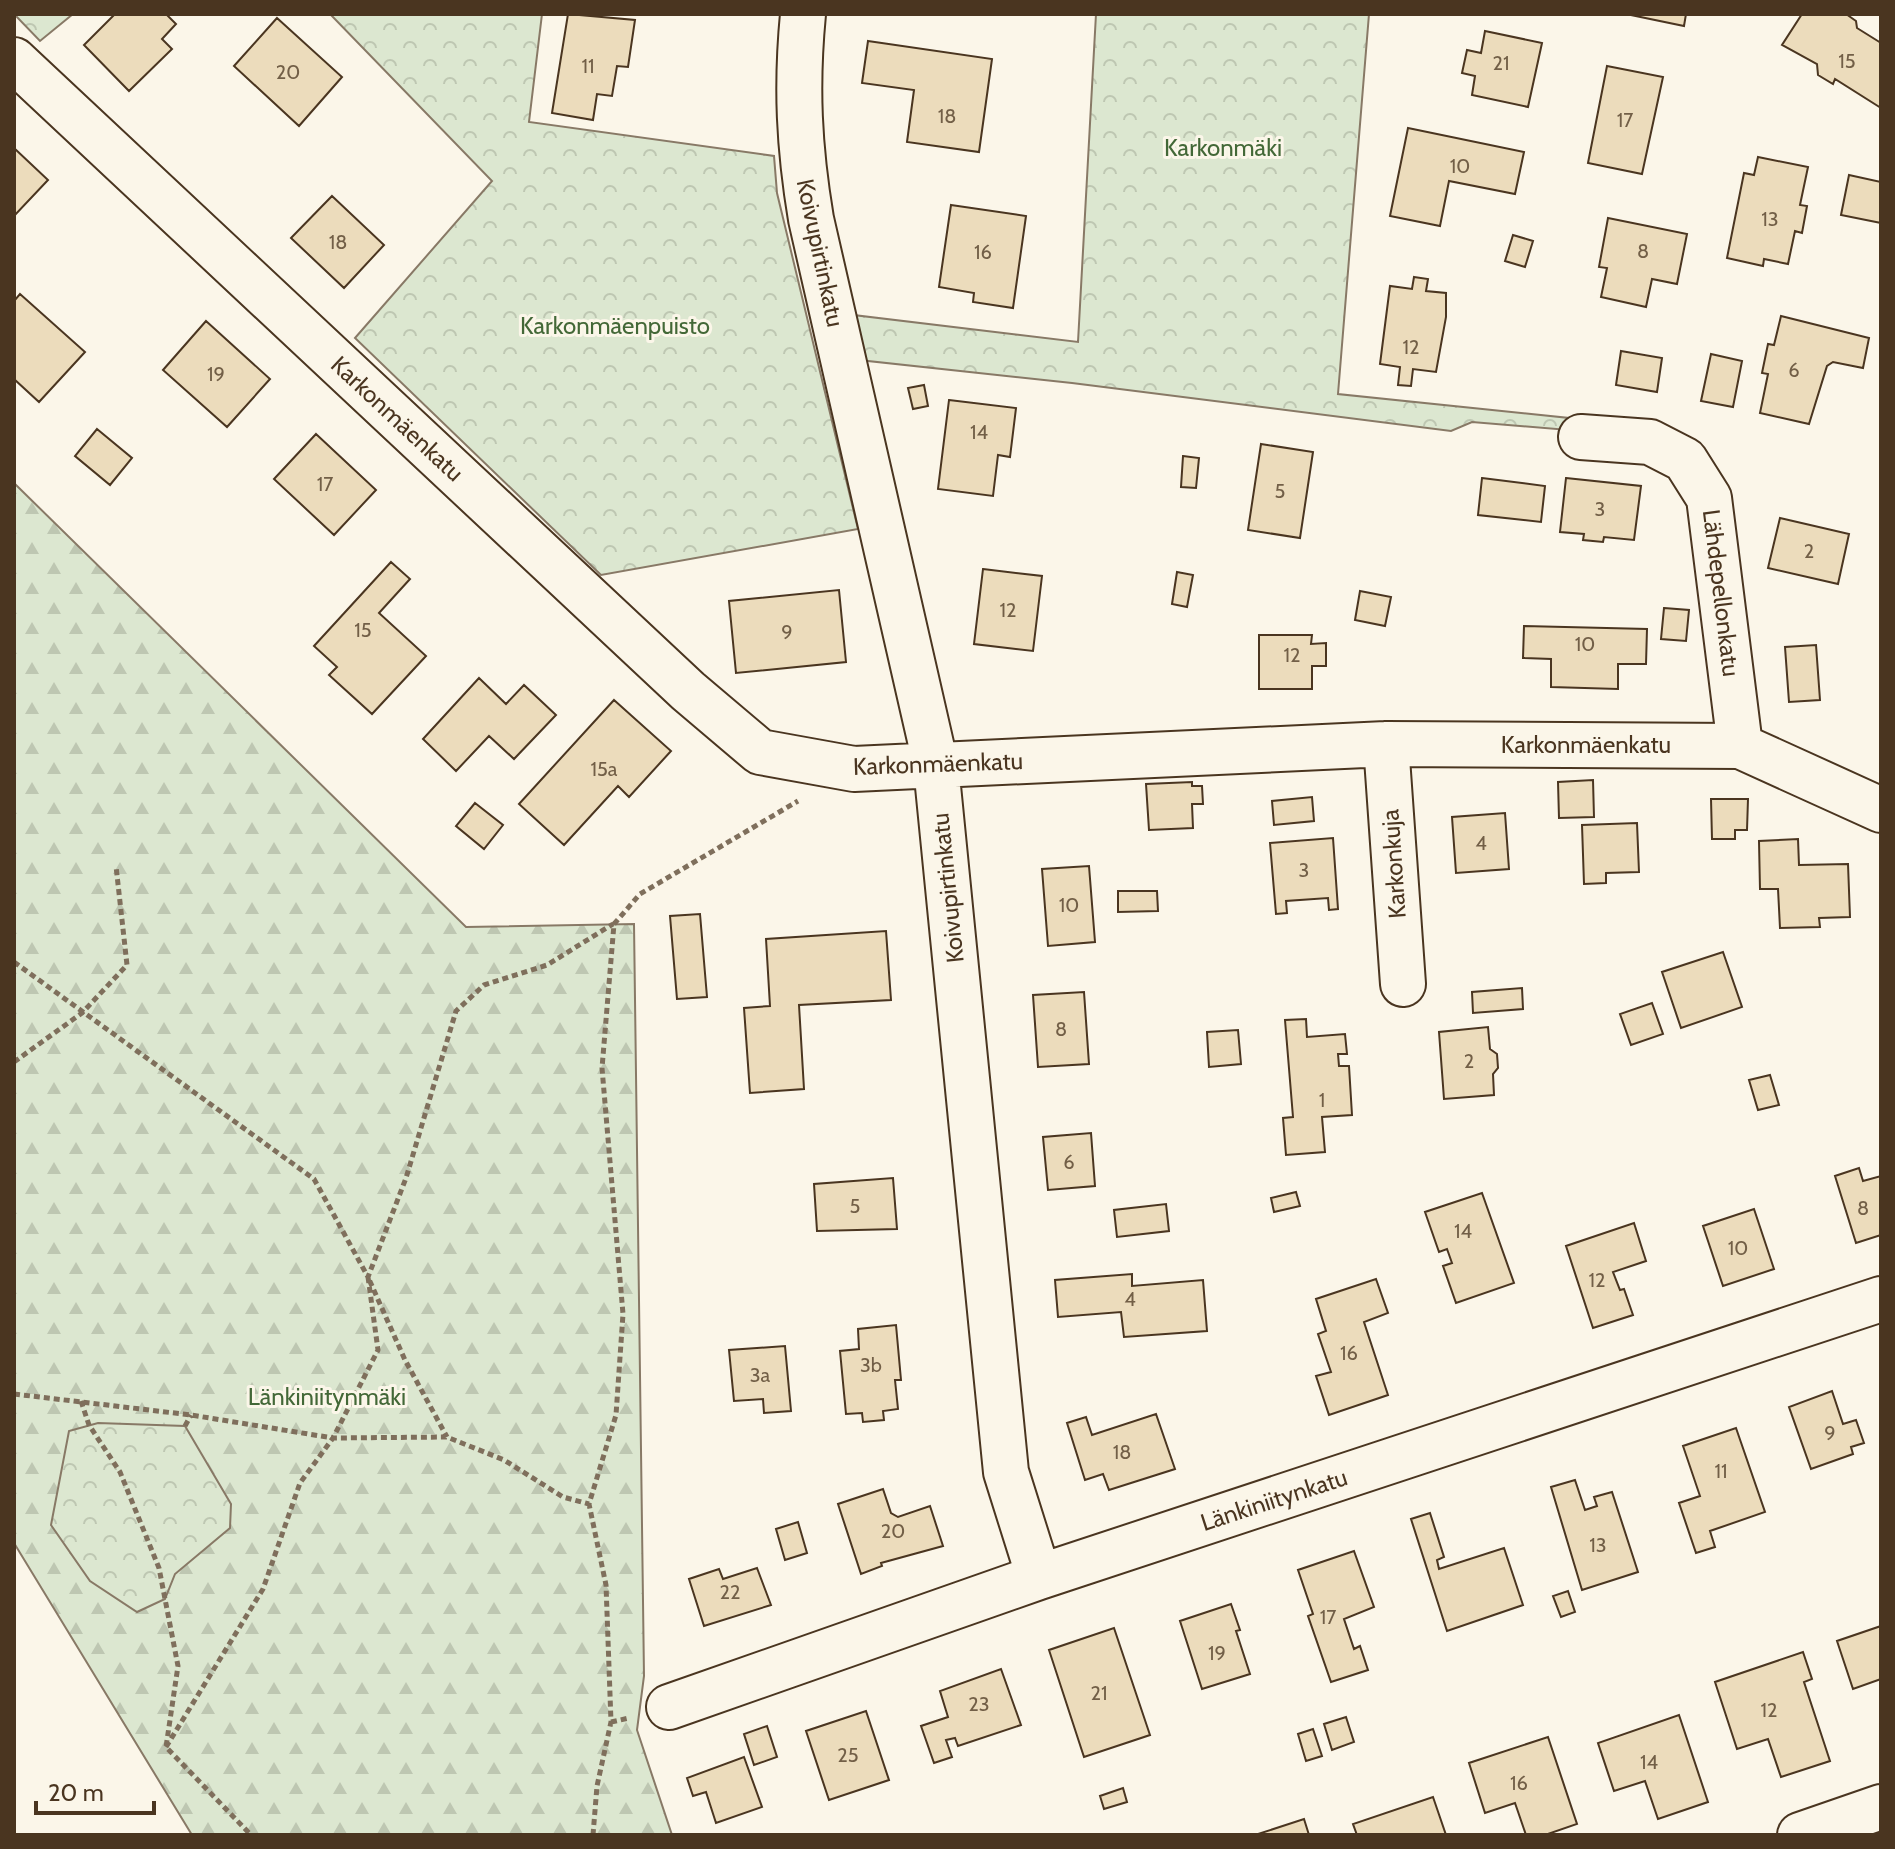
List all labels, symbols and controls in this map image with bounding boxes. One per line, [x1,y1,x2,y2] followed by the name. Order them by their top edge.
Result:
[1838,49,1856,73] house number: 15
[1493,51,1510,75] house number: 21
[581,54,595,78] house number: 11
[276,60,300,84] house number: 20
[938,104,956,128] house number: 18
[1617,108,1633,132] house number: 17
[1164,133,1282,162] park label: Karkonmäki
[1450,154,1470,178] house number: 10
[791,176,850,330] street label: Koivupirtinkatu
[1761,207,1779,231] house number: 13
[329,230,347,254] house number: 18
[1637,239,1649,263] house number: 8
[974,240,992,264] house number: 16
[520,311,710,340] park label: Karkonmäenpuisto
[1403,335,1420,359] house number: 12
[325,350,470,487] street label: Karkonmäenkatu
[1788,358,1800,382] house number: 6
[207,362,225,386] house number: 19
[970,420,988,444] house number: 14
[317,472,333,496] house number: 17
[1275,479,1285,503] house number: 5
[1595,497,1605,521] house number: 3
[1697,508,1746,678] street label: Lähdepellonkatu
[1804,539,1814,563] house number: 2
[1000,598,1017,622] house number: 12
[354,618,372,642] house number: 15
[781,620,793,644] house number: 9
[1575,632,1595,656] house number: 10
[1284,643,1301,667] house number: 12
[1501,730,1671,759] street label: Karkonmäenkatu
[852,746,1024,781] street label: Karkonmäenkatu
[591,757,618,781] house number: 15a
[1375,808,1412,920] street label: Karkonkuja
[925,812,970,964] street label: Koivupirtinkatu
[1475,831,1487,855] house number: 4
[1299,858,1309,882] house number: 3
[1059,893,1079,917] house number: 10
[1055,1017,1067,1041] house number: 8
[1464,1049,1474,1073] house number: 2
[1319,1088,1325,1112] house number: 1
[1063,1150,1075,1174] house number: 6
[850,1194,860,1218] house number: 5
[1857,1196,1869,1220] house number: 8
[1454,1219,1472,1243] house number: 14
[1728,1236,1748,1260] house number: 10
[1589,1268,1606,1292] house number: 12
[1124,1287,1136,1311] house number: 4
[1340,1341,1358,1365] house number: 16
[860,1353,882,1377] house number: 3b
[750,1363,771,1387] house number: 3a
[248,1382,406,1411] park label: Länkiniitynmäki
[1824,1421,1836,1445] house number: 9
[1113,1440,1131,1464] house number: 18
[1714,1459,1728,1483] house number: 11
[1197,1462,1351,1537] street label: Länkiniitynkatu
[881,1519,905,1543] house number: 20
[1589,1533,1607,1557] house number: 13
[720,1580,740,1604] house number: 22
[1320,1605,1336,1629] house number: 17
[1208,1641,1226,1665] house number: 19
[1091,1681,1108,1705] house number: 21
[968,1692,990,1716] house number: 23
[1761,1698,1778,1722] house number: 12
[837,1743,859,1767] house number: 25
[1640,1750,1658,1774] house number: 14
[36,1765,154,1815] scale bar
[1510,1771,1528,1795] house number: 16
[48,1778,104,1807] text: 20 m

